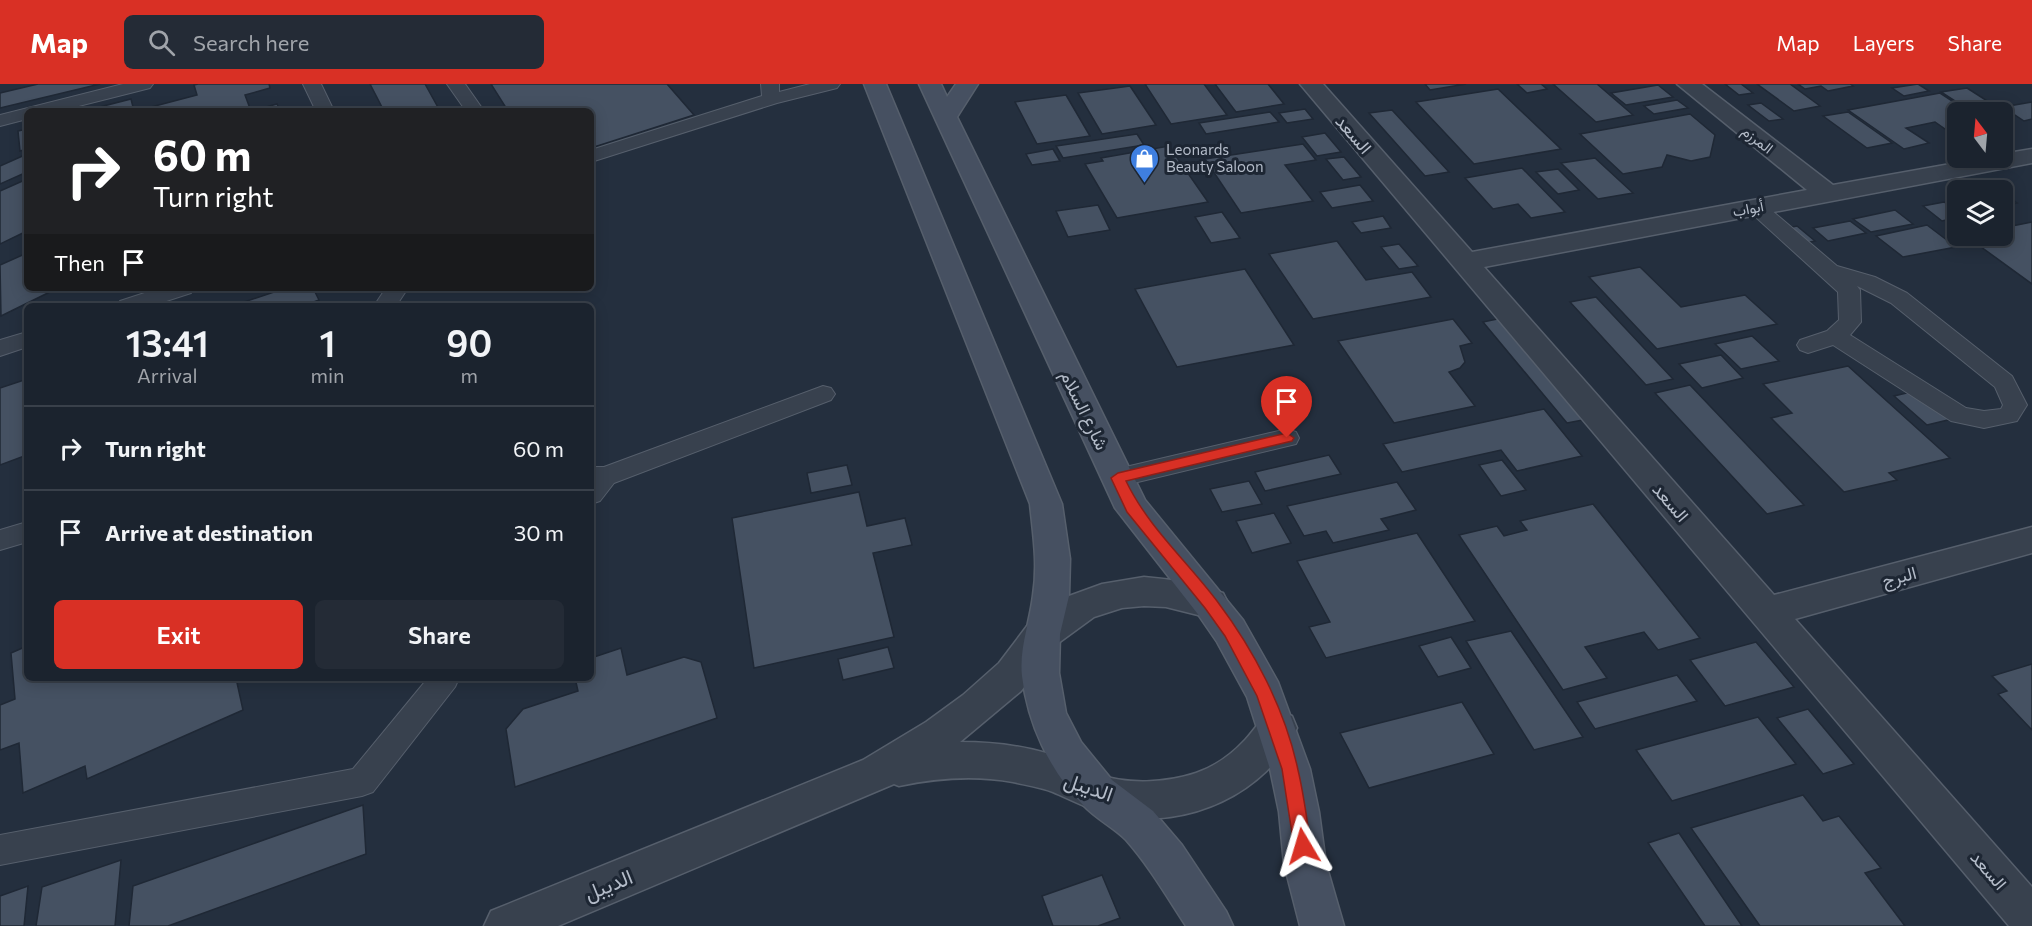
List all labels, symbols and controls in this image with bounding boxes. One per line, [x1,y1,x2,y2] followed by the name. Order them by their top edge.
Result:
[124,15,544,69] search box
[30,25,88,59] text: Map
[145,26,178,59] icon: search
[193,29,309,56] text: Search here
[1776,30,1820,55] text: Map
[1853,30,1915,55] text: Layers
[1948,30,2002,55] text: Share
[1947,102,2013,168] north arrow
[1947,102,2013,246] map controls
[1331,110,1377,158] street label: السعد
[1737,121,1777,158] street label: المرزم
[153,128,252,180] text: 60 m
[54,132,132,210] icon: right
[1166,140,1264,175] place label: Leonards Beauty Saloon
[1129,142,1161,184] shop icon: Leonards Beauty Saloon
[153,180,273,213] text: Turn right
[1947,180,2013,246] button: layers
[1731,196,1766,221] street label: أبواب
[117,246,150,279] icon: arrive
[54,249,105,276] text: Then
[126,320,209,364] text: 13:41
[319,320,335,364] text: 1
[446,320,492,364] text: 90
[137,363,197,387] text: Arrival
[310,363,345,387] text: min
[461,363,478,387] text: m
[1055,367,1114,454] street label: شارع السلام
[1261,376,1312,438] pin
[1270,385,1303,418] icon: arrive
[54,432,87,465] icon: right
[105,435,206,462] text: Turn right
[513,435,564,462] text: 60 m
[1648,478,1694,526] street label: السعد
[54,516,87,549] icon: arrive
[105,519,313,546] text: Arrive at destination
[514,519,564,546] text: 30 m
[1879,561,1919,593] street label: البرج
[54,600,303,669] button: Exit
[315,600,564,669] button: Share
[1061,766,1117,807] street label: الديبل
[1271,814,1335,878] position arrow
[1966,846,2012,894] street label: السعد
[580,863,636,906] street label: الديبل

